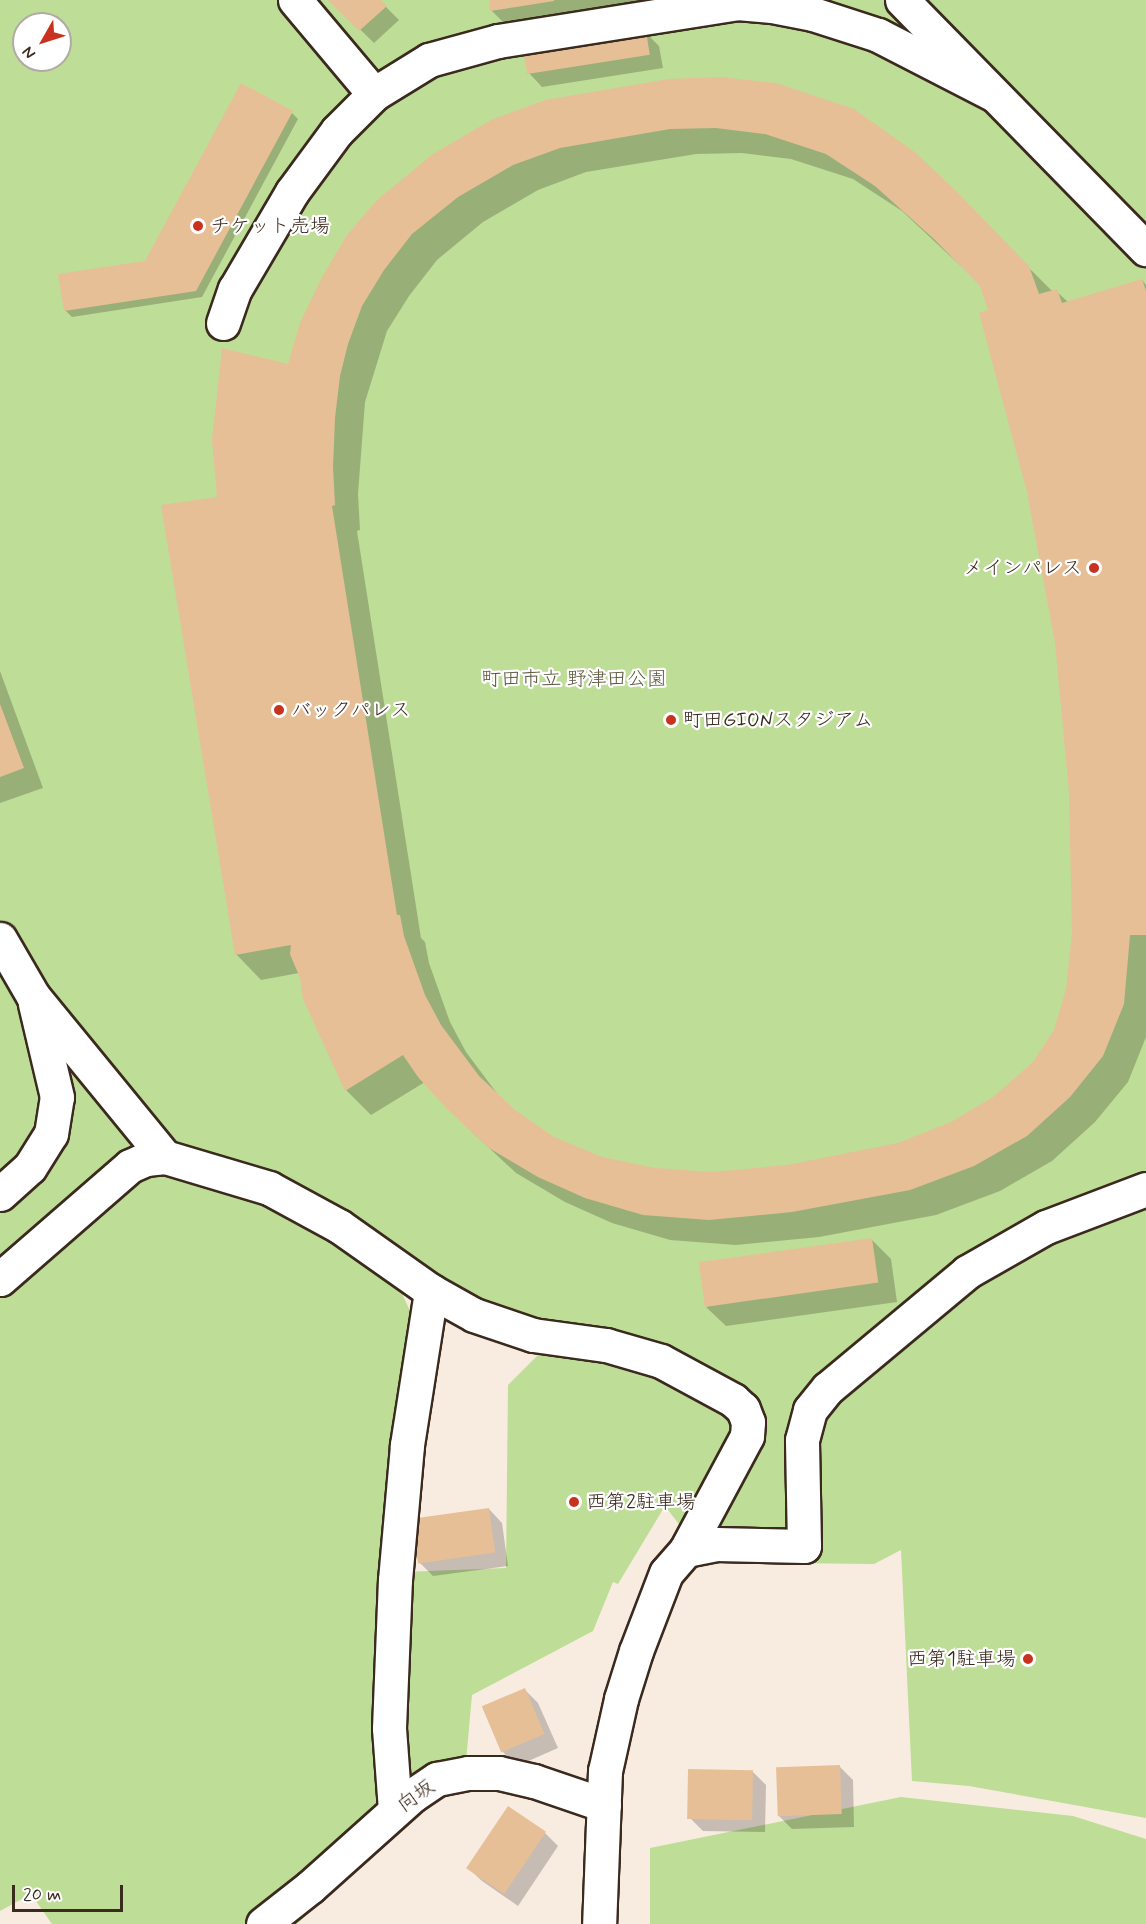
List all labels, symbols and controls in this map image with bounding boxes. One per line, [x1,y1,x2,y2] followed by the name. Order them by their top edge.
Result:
[12,12,72,72] north arrow
[18,42,41,63] text: N
[210,214,330,238] place label: チケット売場
[191,219,205,233] marker: チケット売場
[962,556,1082,580] place label: メインパレス
[1087,561,1101,575] marker: メインパレス
[481,667,667,691] park label: 町田市立 野津田公園
[291,698,411,722] place label: バックパレス
[272,703,286,717] marker: バックパレス
[683,708,874,732] place label: 町田GIONスタジアム
[664,713,678,727] marker: 町田GIONスタジアム
[586,1490,696,1514] place label: 西第2駐車場
[567,1495,581,1509] marker: 西第2駐車場
[907,1647,1016,1671] place label: 西第1駐車場
[1021,1652,1035,1666] marker: 西第1駐車場
[393,1775,439,1817] street label: 向坂
[15,1873,126,1911] scale bar
[23,1883,61,1907] text: 20 m

